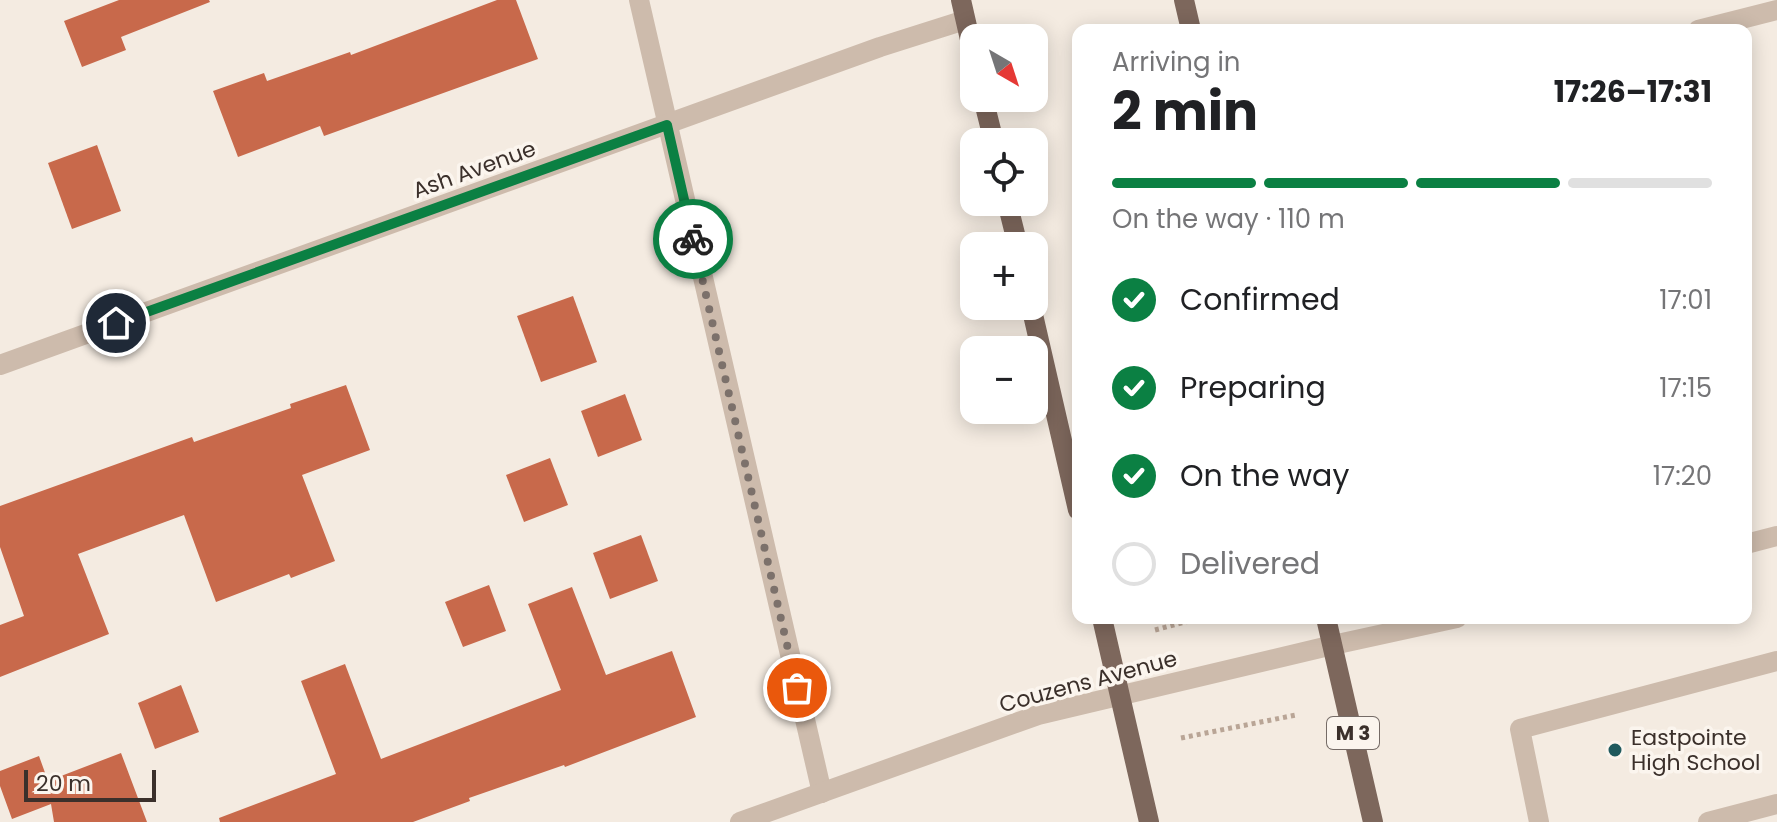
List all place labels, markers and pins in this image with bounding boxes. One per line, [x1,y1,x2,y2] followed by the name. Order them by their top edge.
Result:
[82,289,150,357] pin
[763,654,831,722] pin
[1631,722,1760,778] place label: Eastpointe High School
[1606,741,1624,759] marker: Eastpointe High School

